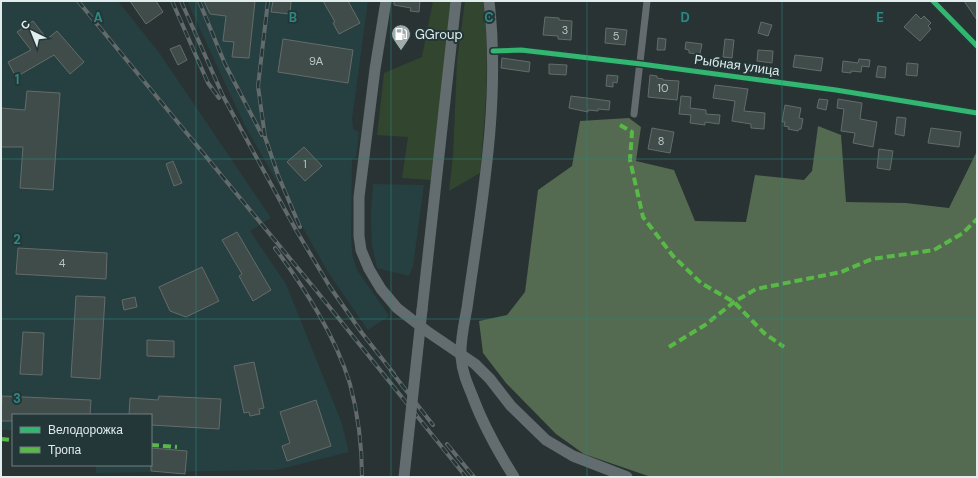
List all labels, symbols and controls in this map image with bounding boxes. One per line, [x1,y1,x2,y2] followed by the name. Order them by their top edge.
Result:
[93,9,103,26] text: A
[289,9,297,26] text: B
[484,9,494,26] text: C
[680,9,690,26] text: D
[876,9,884,26] text: E
[12,12,52,52] north arrow
[17,17,33,33] text: С
[390,23,412,51] fuel station icon: GGroup
[562,23,568,37] house number: 3
[415,26,463,43] place label: GGroup
[613,29,620,43] house number: 5
[693,51,782,80] street label: Рыбная улица
[309,54,324,68] house number: 9А
[15,71,19,88] text: 1
[658,81,668,95] house number: 10
[658,134,664,148] house number: 8
[303,157,307,171] house number: 1
[13,231,21,248] text: 2
[59,256,66,270] house number: 4
[13,390,21,407] text: 3
[12,414,152,466] legend
[48,422,123,438] text: Велодорожка
[48,442,82,458] text: Тропа

